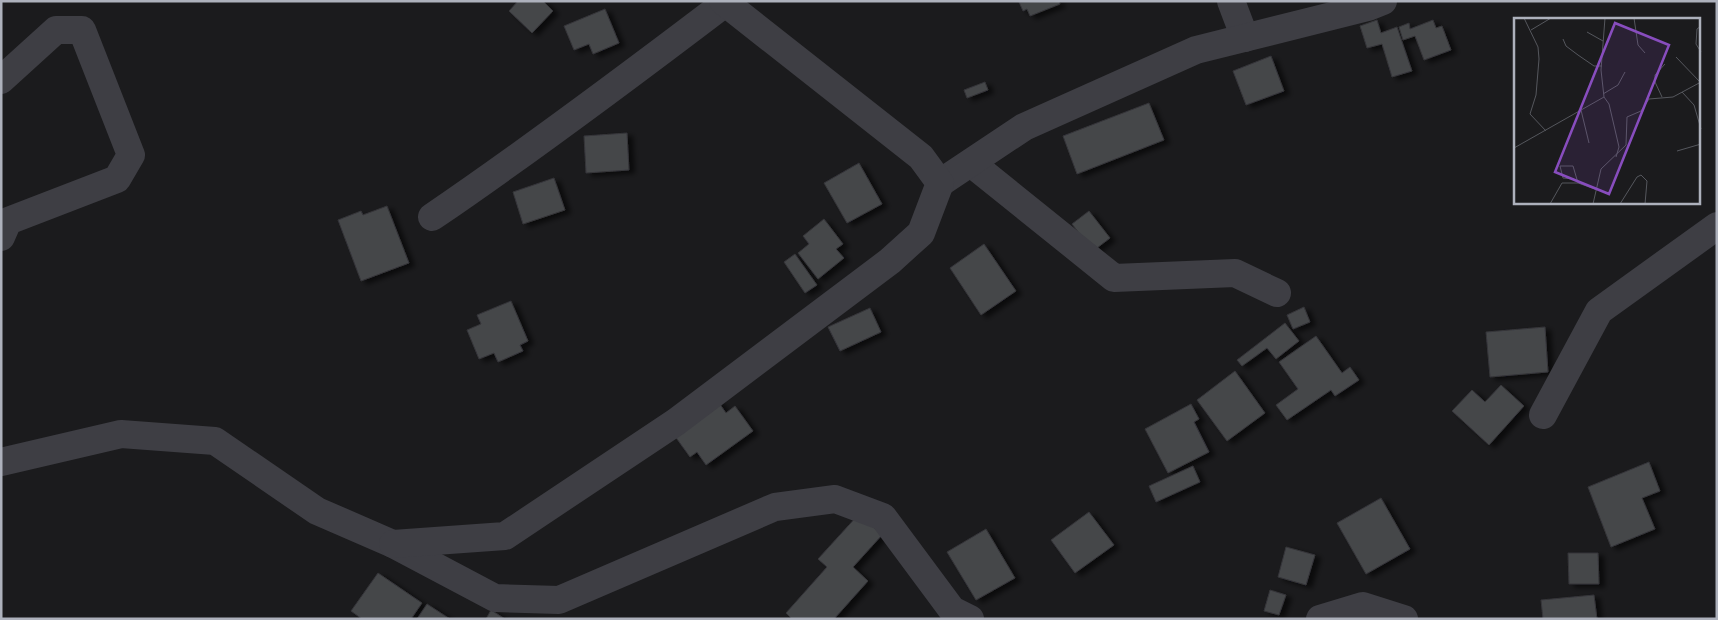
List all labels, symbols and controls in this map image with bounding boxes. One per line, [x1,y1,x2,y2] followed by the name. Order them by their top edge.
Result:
[1514,18,1700,204] inset map

